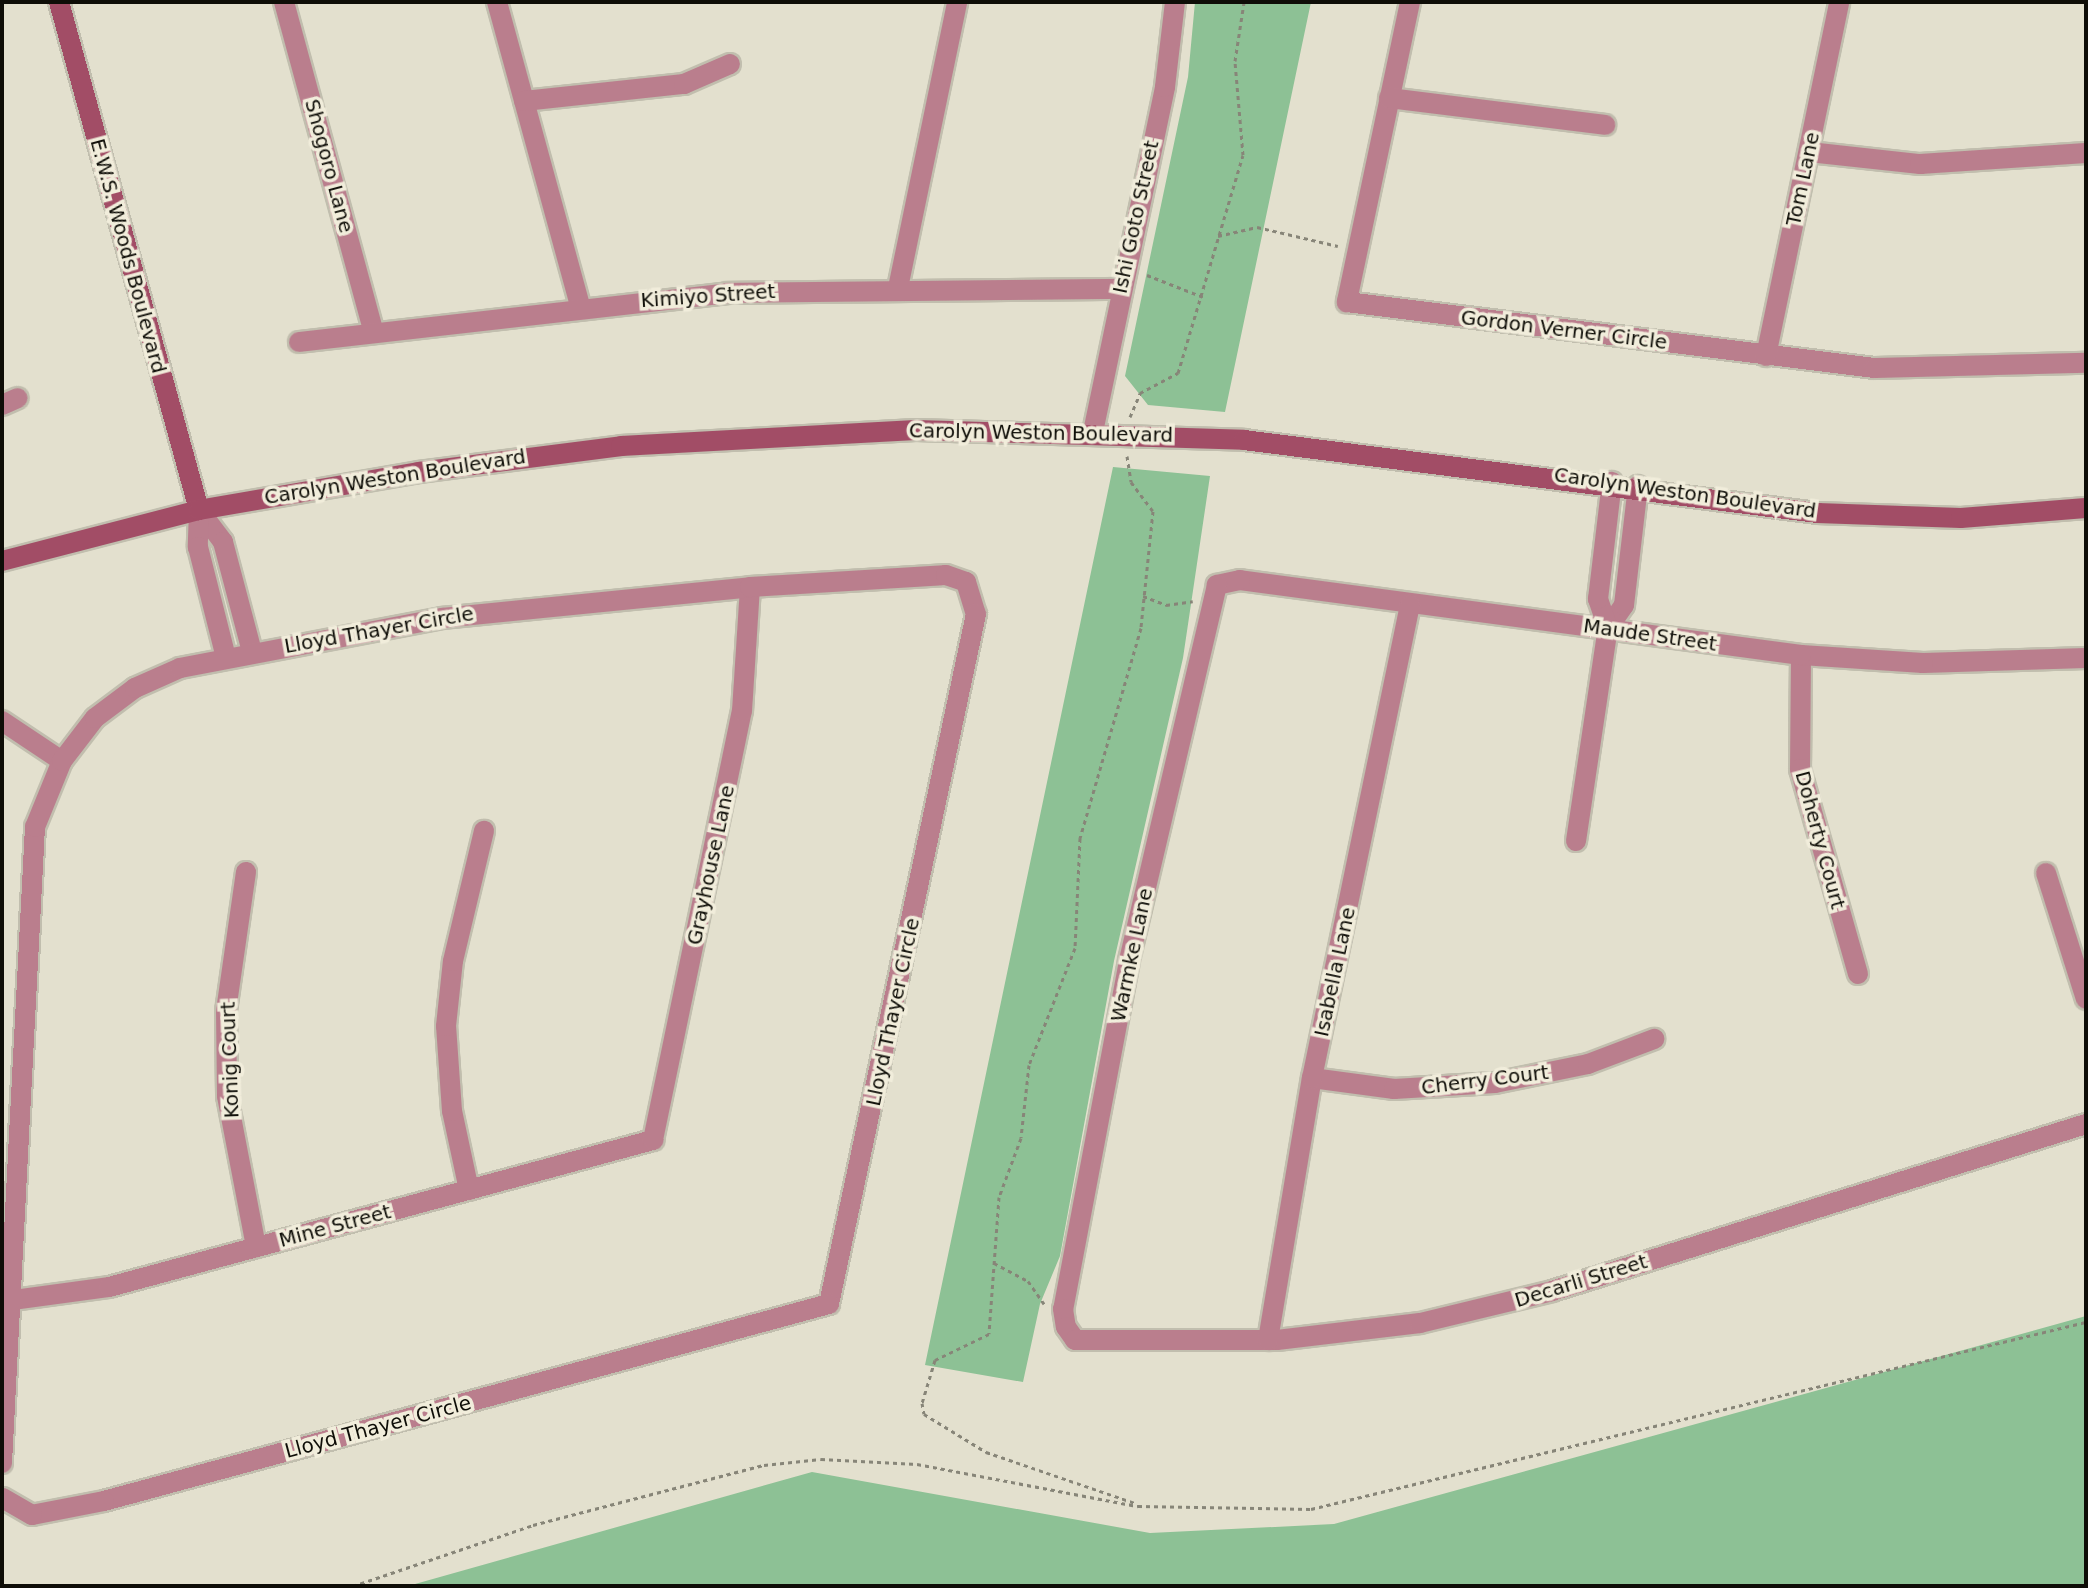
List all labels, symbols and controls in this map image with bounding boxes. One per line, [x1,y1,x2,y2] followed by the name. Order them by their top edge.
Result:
[300,97,358,235] street label: Shogoro Lane
[1781,130,1825,228] street label: Tom Lane
[85,136,171,376] street label: E.W.S. Woods Boulevard
[1108,138,1164,296] street label: Ishi Goto Street
[640,279,776,313] street label: Kimiyo Street
[1460,305,1668,355] street label: Gordon Verner Circle
[909,419,1173,447] street label: Carolyn Weston Boulevard
[263,444,527,510] street label: Carolyn Weston Boulevard
[1552,463,1818,523] street label: Carolyn Weston Boulevard
[282,602,476,658] street label: Lloyd Thayer Circle
[1582,614,1718,656] street label: Maude Street
[1790,768,1850,912] street label: Doherty Court
[682,783,740,947] street label: Grayhouse Lane
[1106,886,1158,1024] street label: Warmke Lane
[1310,905,1360,1039] street label: Isabella Lane
[861,916,925,1108] street label: Lloyd Thayer Circle
[216,1001,244,1119] street label: Konig Court
[1420,1060,1550,1100] street label: Cherry Court
[276,1200,394,1252] street label: Mine Street
[1512,1249,1650,1313] street label: Decarli Street
[282,1391,474,1463] street label: Lloyd Thayer Circle

